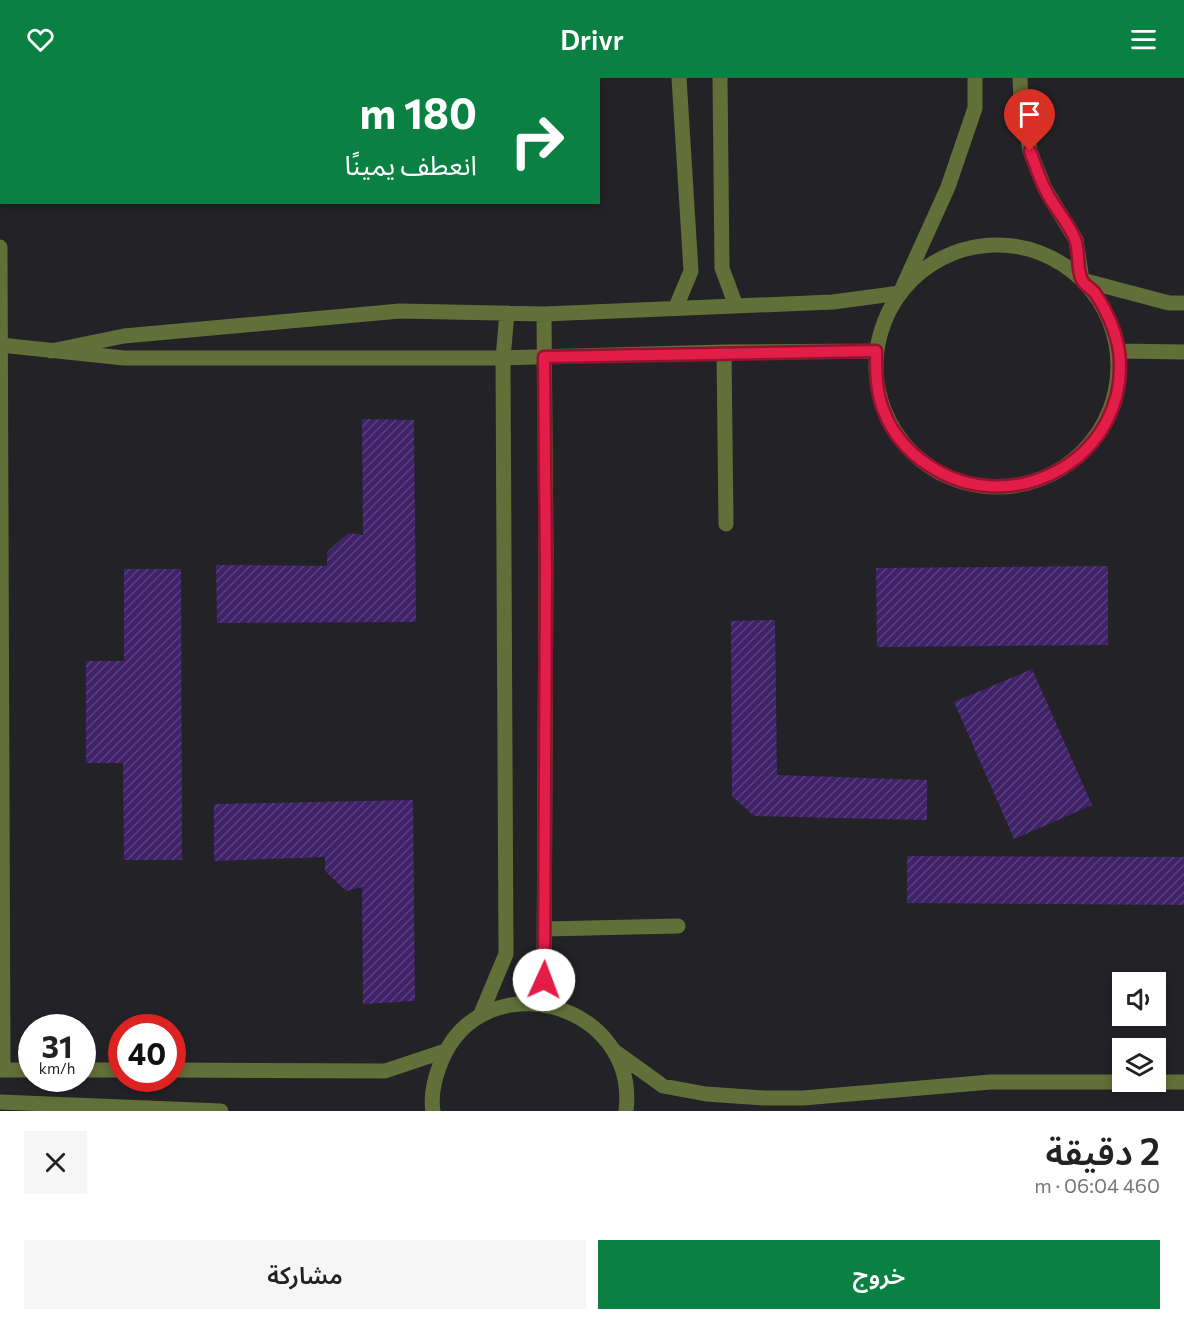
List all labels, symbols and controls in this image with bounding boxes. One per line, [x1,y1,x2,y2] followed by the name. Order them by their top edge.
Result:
[24,23,57,56] icon: heart
[560,23,624,56] text: Drivr
[1127,23,1160,56] icon: menu
[359,86,477,138] text: 180 m
[1004,89,1055,151] pin
[1013,98,1046,131] icon: arrive
[498,102,576,180] icon: right
[344,148,477,181] text: انعطف يمينًا
[512,948,576,1012] position arrow
[1112,972,1166,1092] map controls
[1112,972,1166,1026] button: sound
[108,1014,186,1092] speed limit sign: 40
[41,1027,73,1064] text: 31
[1112,1038,1166,1092] button: layers
[39,1059,75,1077] text: km/h
[1045,1128,1160,1172] text: 2 دقيقة
[24,1131,87,1194] button: close
[1034,1173,1160,1197] text: 460 m · 06:04
[24,1240,586,1309] button: مشاركة
[598,1240,1160,1309] button: خروج

